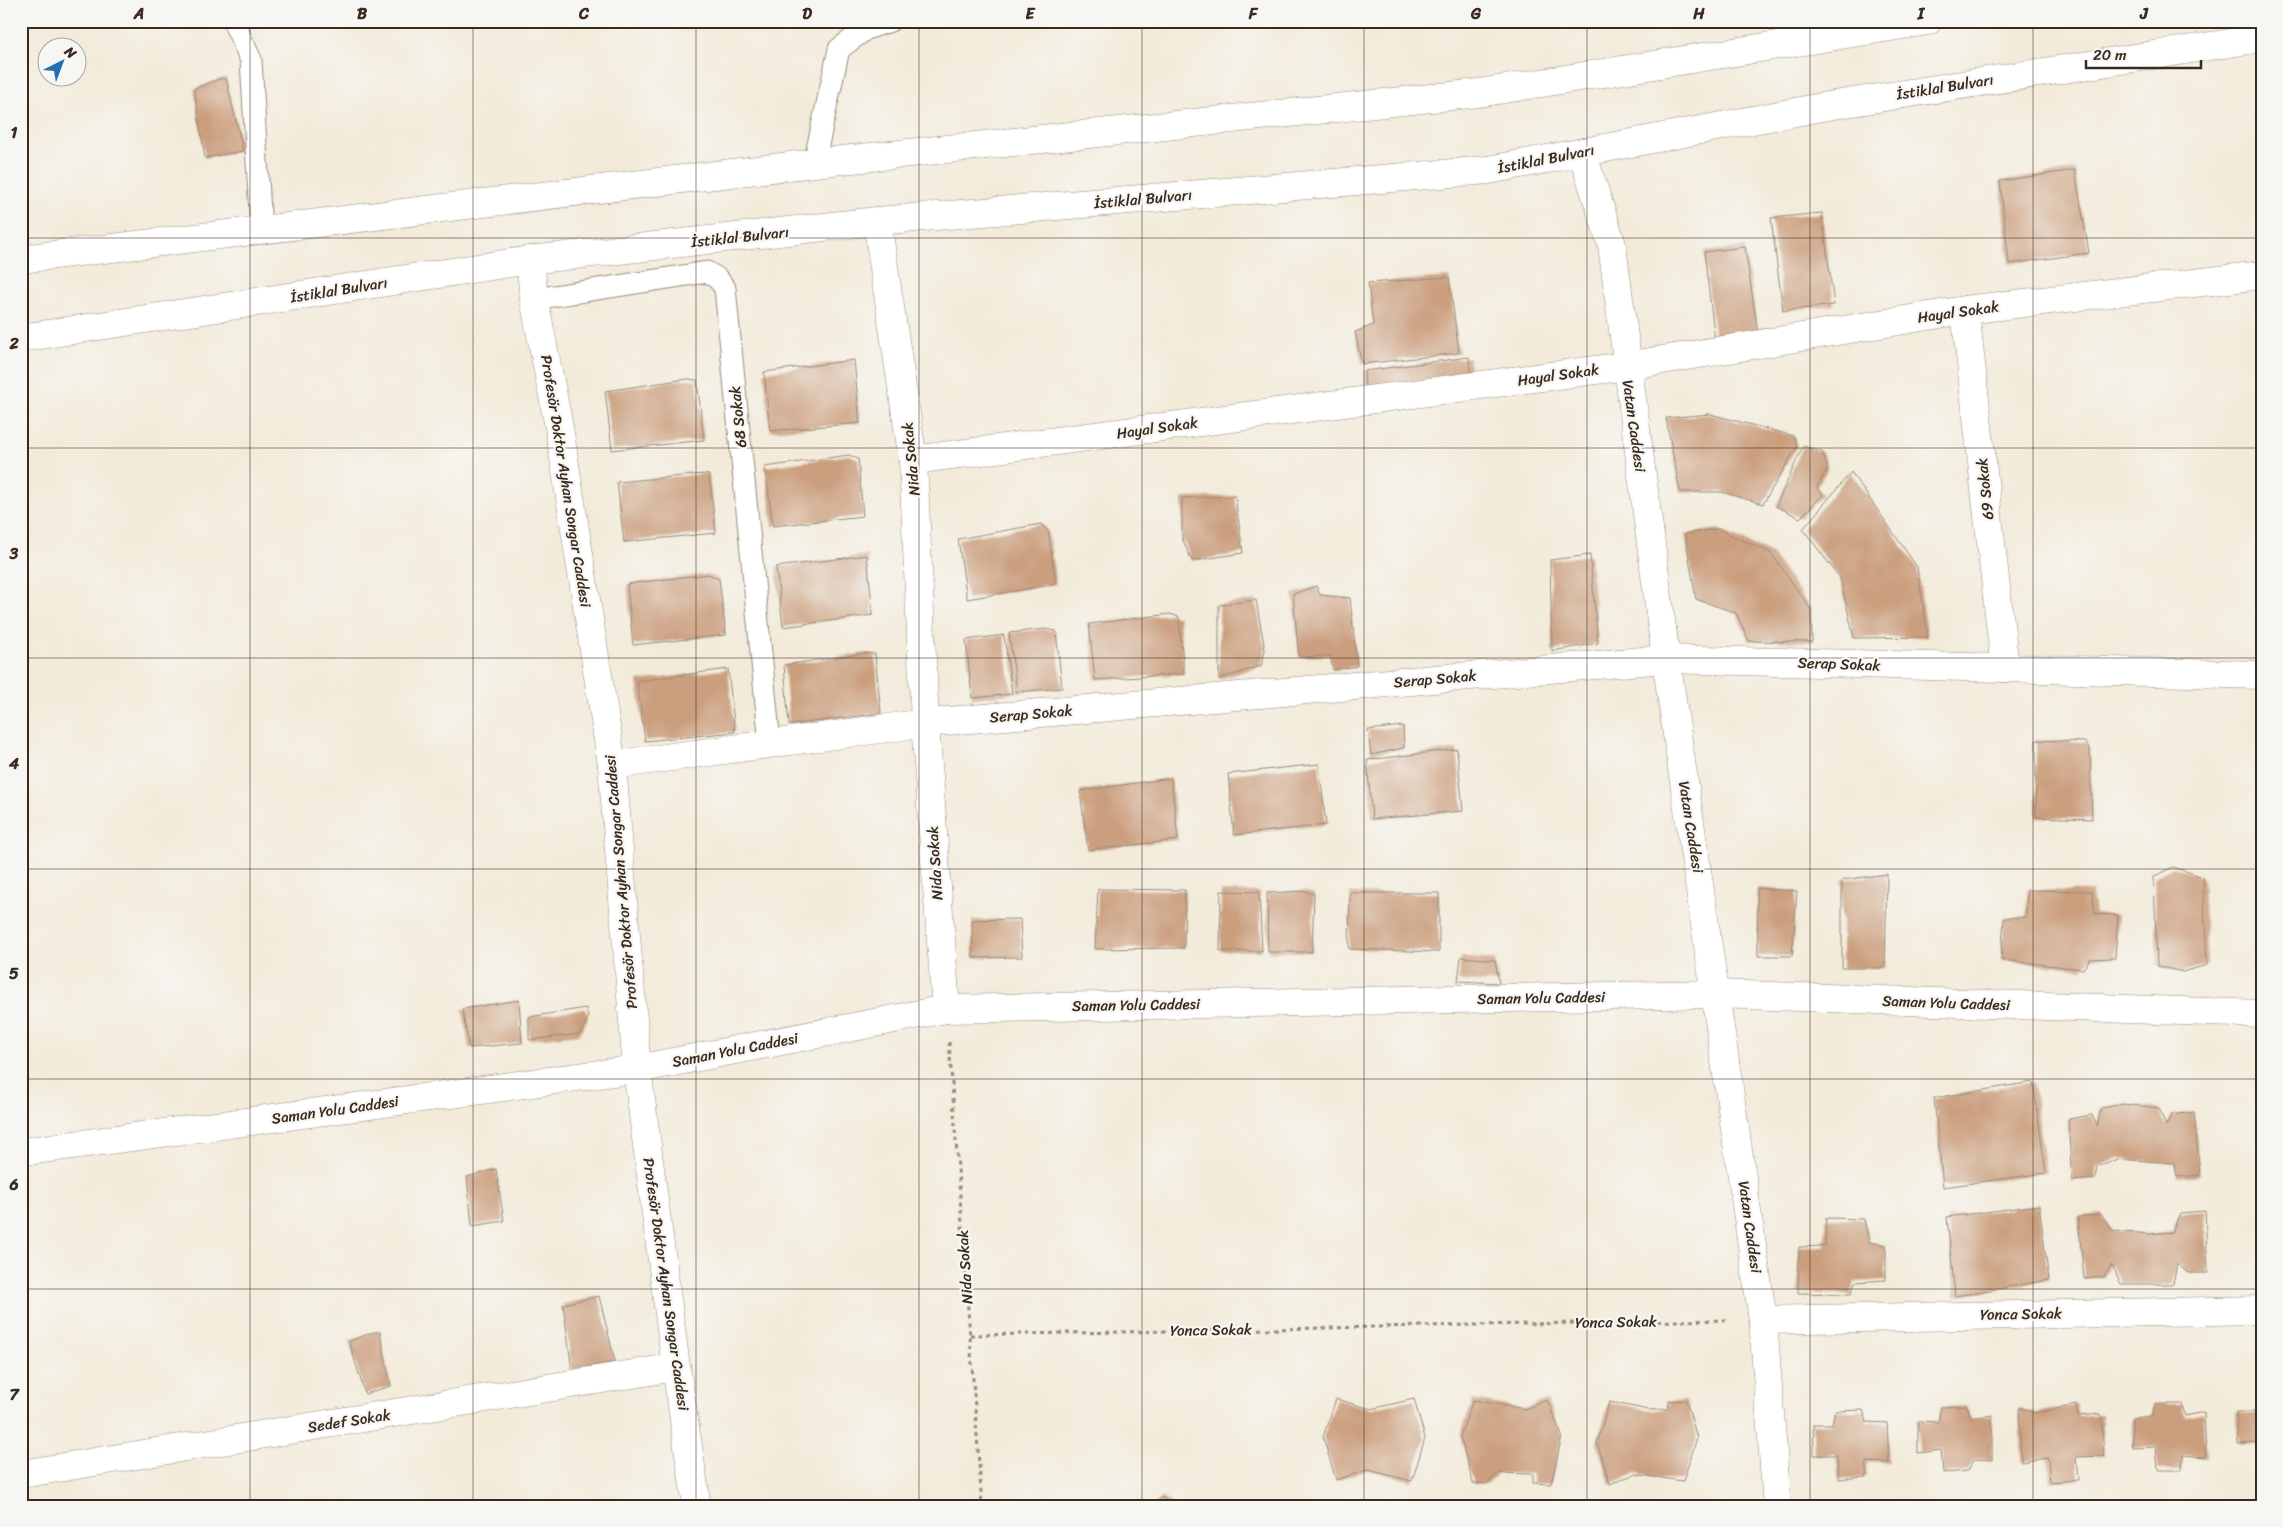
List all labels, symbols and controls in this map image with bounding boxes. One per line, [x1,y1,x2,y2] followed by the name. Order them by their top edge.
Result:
[133,0,144,28] text: A
[357,0,368,28] text: B
[578,0,590,28] text: C
[802,0,812,28] text: D
[1026,0,1036,28] text: E
[1248,0,1259,28] text: F
[1470,0,1482,28] text: G
[1692,0,1705,28] text: H
[1917,0,1926,28] text: I
[2139,0,2149,28] text: J
[38,38,88,88] north arrow
[2086,38,2200,70] scale bar
[58,40,83,65] text: N
[2093,42,2127,68] text: 20 m
[1894,66,1995,108] street label: İstiklal Bulvarı
[11,118,18,147] text: 1
[1494,137,1597,181] street label: İstiklal Bulvarı
[1092,182,1193,216] street label: İstiklal Bulvarı
[689,219,790,255] street label: İstiklal Bulvarı
[288,269,389,311] street label: İstiklal Bulvarı
[1916,293,2001,331] street label: Hayal Sokak
[8,329,19,358] text: 2
[533,353,599,610] street label: Profesör Doktor Ayhan Songar Caddesi
[1516,356,1601,394] street label: Hayal Sokak
[1615,378,1653,475] street label: Vatan Caddesi
[722,385,754,449] street label: 68 Sokak
[1115,409,1200,447] street label: Hayal Sokak
[894,421,928,497] street label: Nida Sokak
[1969,457,2001,521] street label: 69 Sokak
[9,539,19,568] text: 3
[1797,650,1882,678] street label: Serap Sokak
[1393,662,1478,696] street label: Serap Sokak
[989,697,1074,731] street label: Serap Sokak
[8,749,19,778] text: 4
[597,753,645,1010] street label: Profesör Doktor Ayhan Songar Caddesi
[1671,779,1711,876] street label: Vatan Caddesi
[919,825,951,901] street label: Nida Sokak
[9,959,19,988] text: 5
[1477,984,1606,1012] street label: Saman Yolu Caddesi
[1882,988,2011,1018] street label: Saman Yolu Caddesi
[1072,991,1201,1019] street label: Saman Yolu Caddesi
[670,1025,801,1075] street label: Saman Yolu Caddesi
[270,1088,401,1132] street label: Saman Yolu Caddesi
[635,1156,697,1413] street label: Profesör Doktor Ayhan Songar Caddesi
[8,1170,19,1199] text: 6
[1731,1179,1769,1276] street label: Vatan Caddesi
[949,1229,981,1305] street label: Nida Sokak
[1980,1300,2063,1328] street label: Yonca Sokak
[1575,1308,1658,1336] street label: Yonca Sokak
[1170,1316,1253,1344] street label: Yonca Sokak
[9,1380,20,1409] text: 7
[306,1401,393,1440] street label: Sedef Sokak

